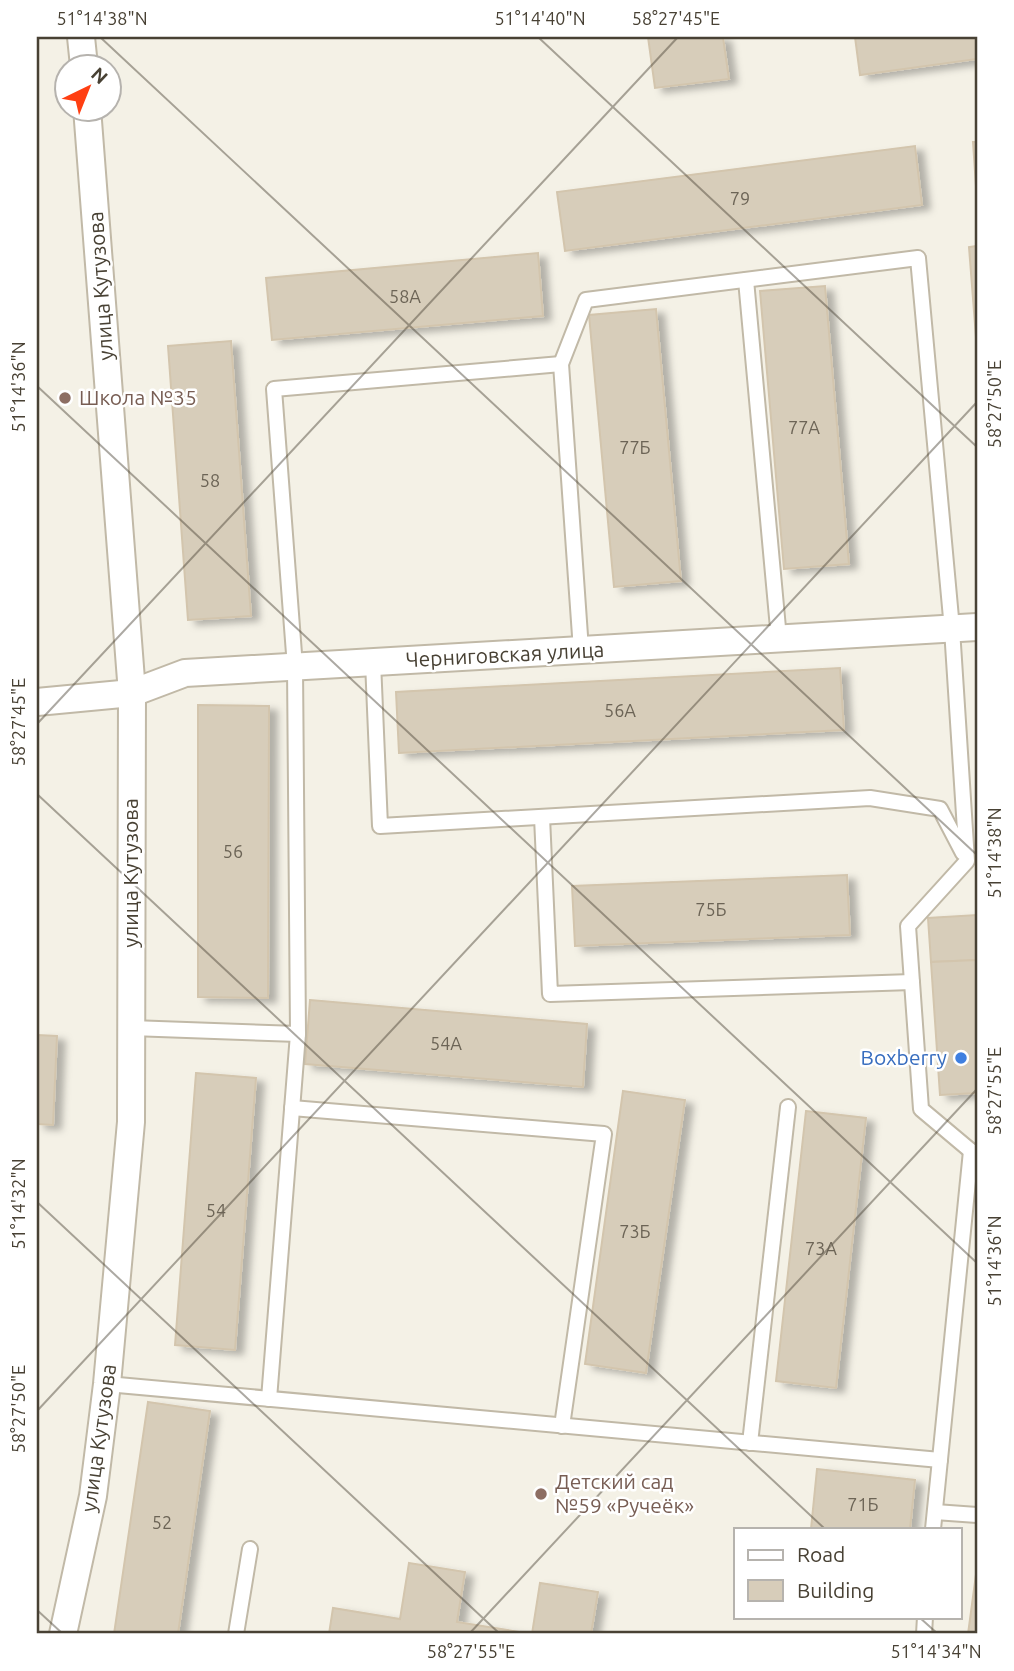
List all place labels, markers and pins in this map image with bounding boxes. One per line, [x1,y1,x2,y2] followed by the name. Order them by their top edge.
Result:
[79,385,197,409] place label: Школа №35
[57,390,73,406] marker: Школа №35
[861,1045,947,1069] place label: Boxberry
[953,1050,969,1066] marker: Boxberry
[555,1469,694,1517] place label: Детский сад №59 «Ручеёк»
[533,1486,549,1502] marker: Детский сад №59 «Ручеёк»

